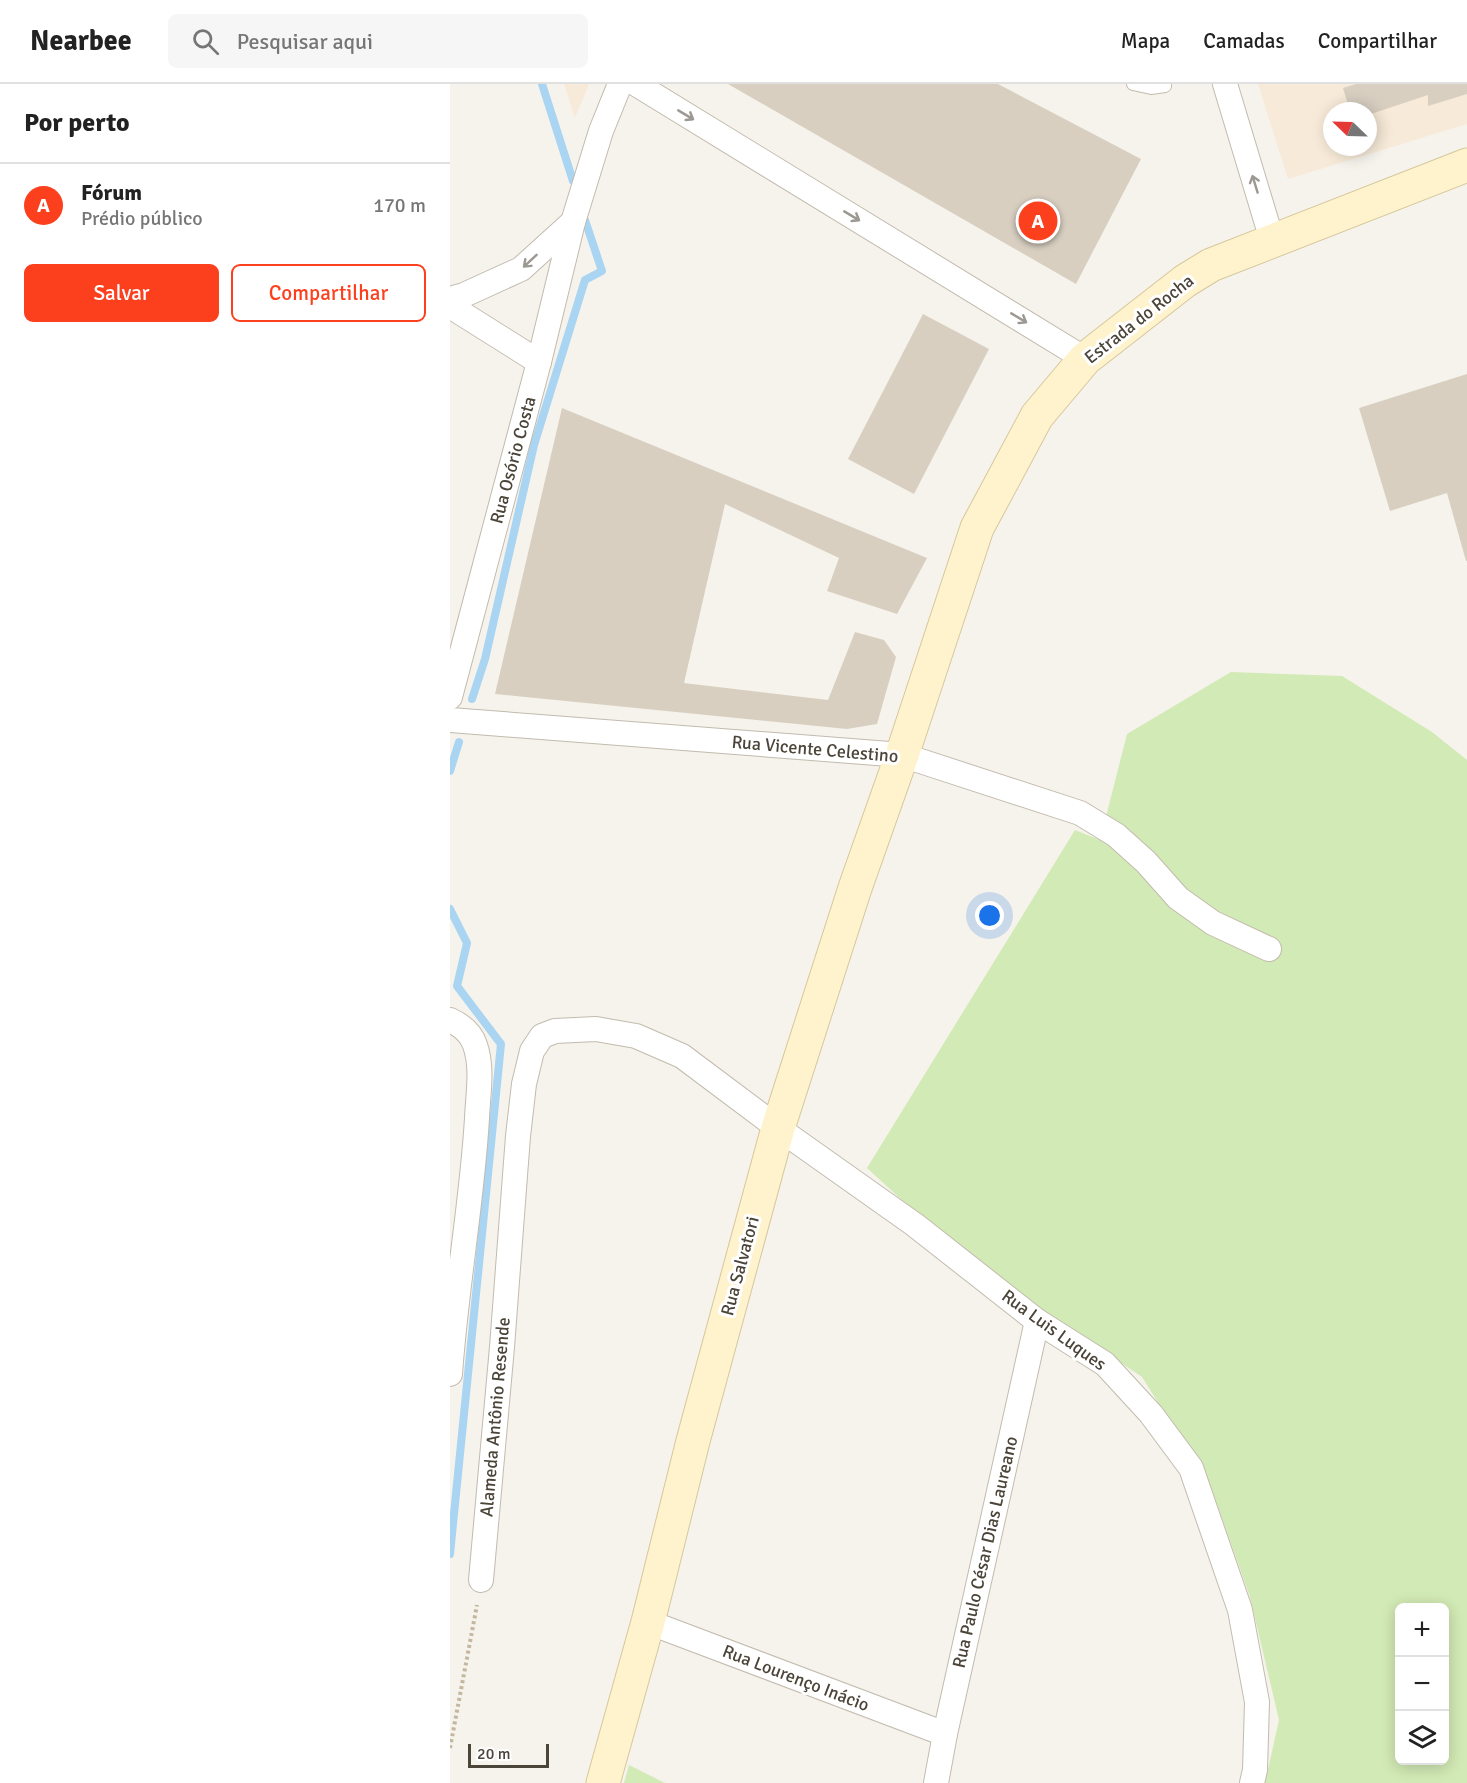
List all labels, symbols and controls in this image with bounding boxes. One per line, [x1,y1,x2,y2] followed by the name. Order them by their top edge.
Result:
[168,14,588,68] search box
[30,24,132,58] text: Nearbee
[189,25,222,58] icon: search
[237,28,373,55] text: Pesquisar aqui
[1121,28,1170,54] text: Mapa
[1203,28,1285,54] text: Camadas
[1318,28,1437,54] text: Compartilhar
[1323,102,1377,156] north arrow
[24,107,130,139] text: Por perto
[677,109,694,121] one-way arrow
[1249,175,1260,194] one-way arrow
[81,179,142,206] text: Fórum
[37,193,50,218] text: A
[373,193,426,218] text: 170 m
[1018,198,1058,244] pin: A
[81,206,203,231] text: Prédio público
[843,211,860,223] one-way arrow
[522,254,537,269] one-way arrow
[24,264,219,322] button: Salvar
[231,264,426,322] button: Compartilhar
[1080,269,1198,369] street label: Estrada do Rocha
[1010,313,1027,325] one-way arrow
[485,394,541,526] street label: Rua Osório Costa
[731,731,899,767] street label: Rua Vicente Celestino
[975,901,1004,930] your location
[716,1214,764,1318] street label: Rua Salvatori
[997,1285,1111,1375] street label: Rua Luis Luques
[475,1316,515,1518] street label: Alameda Antônio Resende
[948,1434,1022,1670] street label: Rua Paulo César Dias Laureano
[1395,1603,1449,1765] map controls
[1395,1603,1449,1657] button: +
[720,1640,872,1716] street label: Rua Lourenço Inácio
[1395,1657,1449,1711] button: −
[1395,1711,1449,1765] button: layers
[468,1741,549,1768] scale bar
[477,1744,511,1764] text: 20 m

